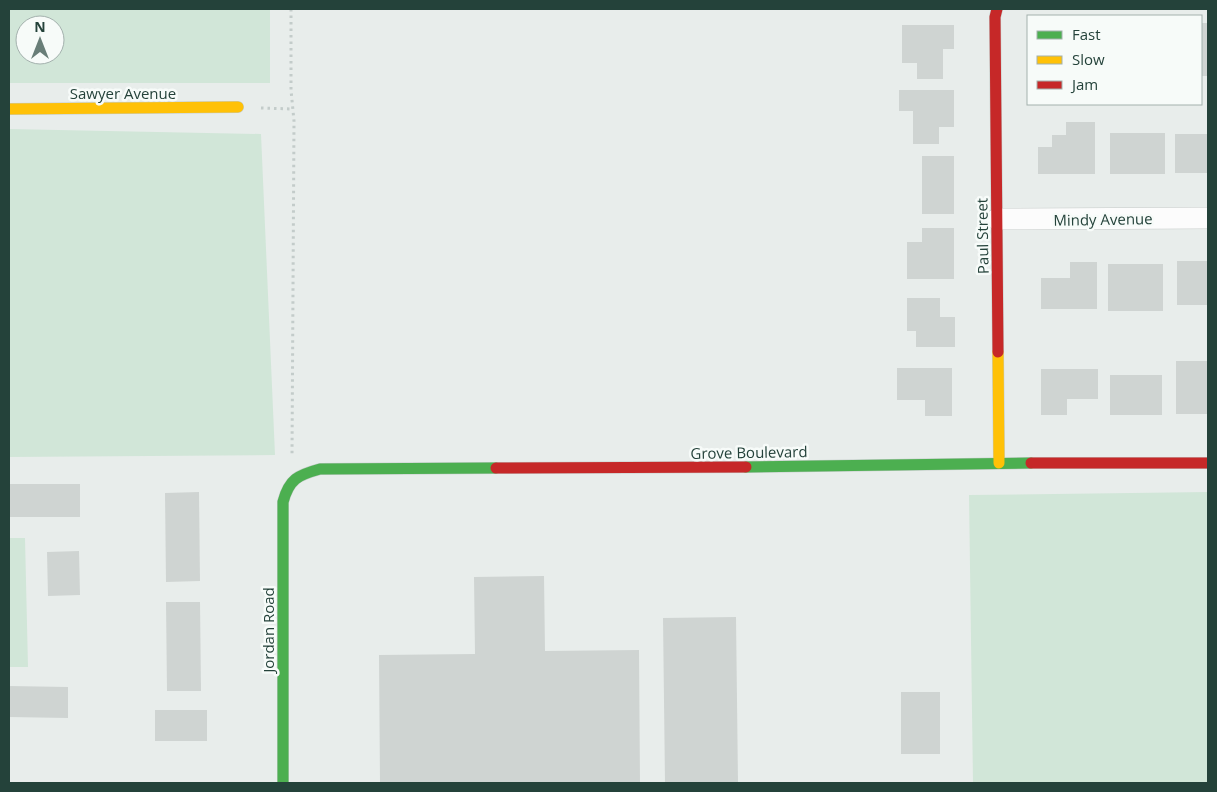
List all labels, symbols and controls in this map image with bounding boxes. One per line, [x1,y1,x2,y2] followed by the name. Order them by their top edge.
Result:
[15,15,65,65] north arrow
[1027,15,1202,105] legend
[34,17,46,36] text: N
[1072,24,1101,44] text: Fast
[1072,49,1105,69] text: Slow
[1070,74,1098,94] text: Jam
[70,83,176,103] street label: Sawyer Avenue
[971,198,993,274] street label: Paul Street
[1053,208,1153,230] street label: Mindy Avenue
[690,441,808,463] street label: Grove Boulevard
[258,587,278,675] street label: Jordan Road

